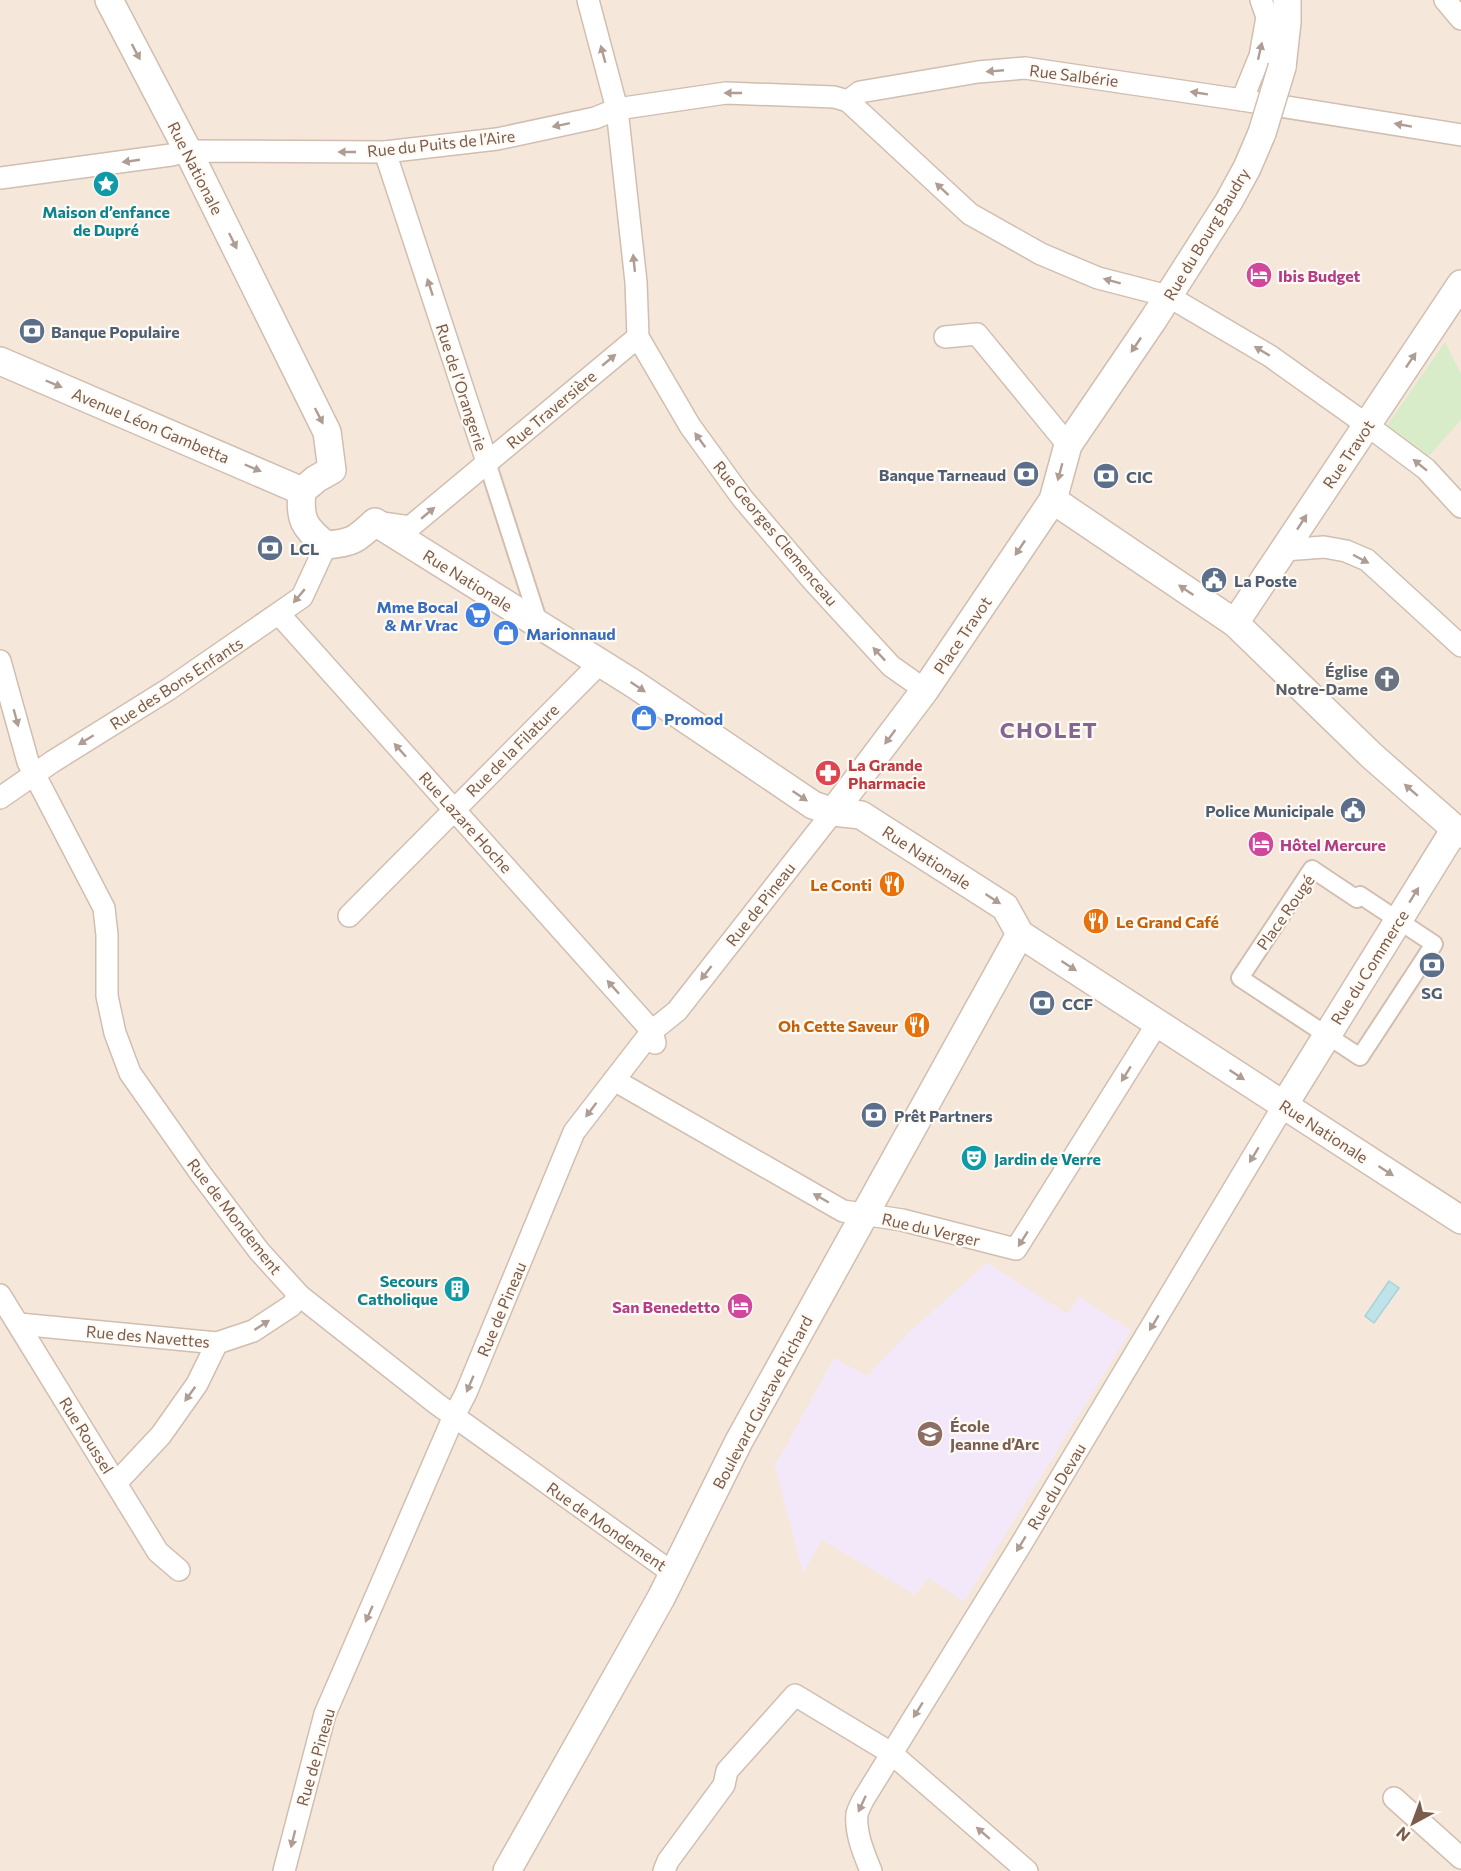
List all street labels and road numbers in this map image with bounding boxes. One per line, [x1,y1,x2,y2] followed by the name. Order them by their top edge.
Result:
[1028,60,1120,90] street label: Rue Salbérie
[164,118,228,218] street label: Rue Nationale
[366,126,516,160] street label: Rue du Puits de l’Aire
[1159,164,1253,304] street label: Rue du Bourg Baudry
[433,321,491,453] street label: Rue de l’Orangerie
[502,366,600,452] street label: Rue Traversière
[69,383,233,467] street label: Avenue Léon Gambetta
[1318,416,1378,492] street label: Rue Travot
[710,457,842,609] street label: Rue Georges Clemenceau
[420,545,516,615] street label: Rue Nationale
[929,592,995,677] street label: Place Travot
[106,633,246,733] street label: Rue des Bons Enfants
[462,700,562,800] street label: Rue de la Filature
[416,767,516,877] street label: Rue Lazare Hoche
[879,821,975,893] street label: Rue Nationale
[721,858,799,950] street label: Rue de Pineau
[1252,871,1318,953] street label: Place Rougé
[1326,906,1412,1028] street label: Rue du Commerce
[1276,1095,1372,1167] street label: Rue Nationale
[184,1154,286,1278] street label: Rue de Mondement
[880,1208,983,1250] street label: Rue du Verger
[473,1259,529,1359] street label: Rue de Pineau
[708,1312,816,1492] street label: Boulevard Gustave Richard
[85,1321,211,1351] street label: Rue des Navettes
[56,1393,118,1477] street label: Rue Roussel
[1023,1439,1089,1533] street label: Rue du Devau
[544,1478,671,1575] street label: Rue de Mondement
[292,1706,338,1808] street label: Rue de Pineau

